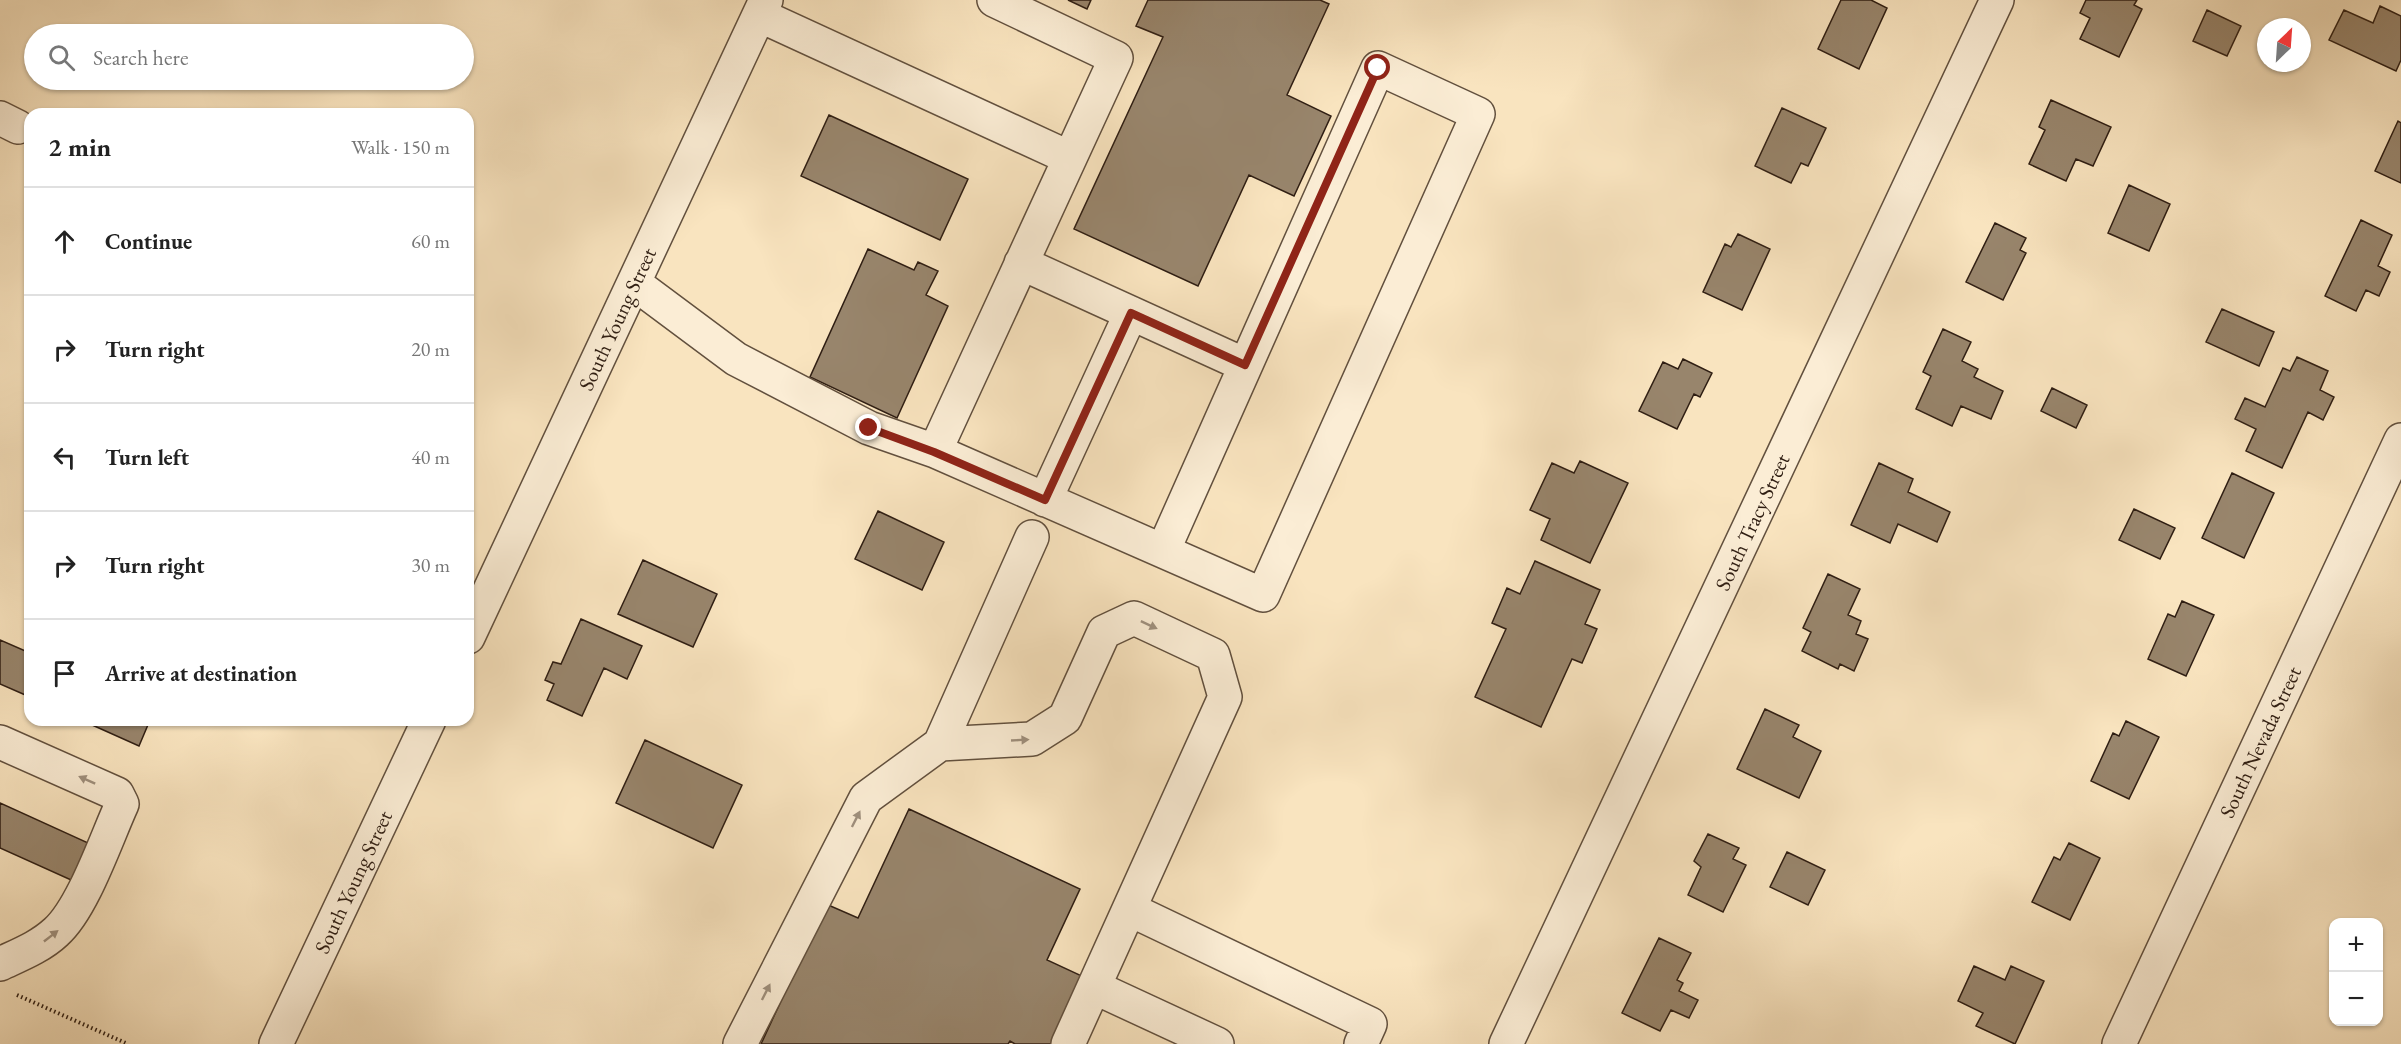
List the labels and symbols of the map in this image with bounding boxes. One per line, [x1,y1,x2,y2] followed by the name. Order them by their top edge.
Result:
[2257,18,2311,72] north arrow
[1364,54,1390,80] route start
[572,243,662,395] street label: South Young Street
[855,414,881,440] route end
[1709,449,1796,595] street label: South Tracy Street
[1141,621,1158,630] one-way arrow
[2213,661,2307,822] street label: South Nevada Street
[1011,735,1030,744] one-way arrow
[79,776,96,785] one-way arrow
[308,806,398,958] street label: South Young Street
[851,810,861,827] one-way arrow
[43,929,59,942] one-way arrow
[761,983,771,1001] one-way arrow

